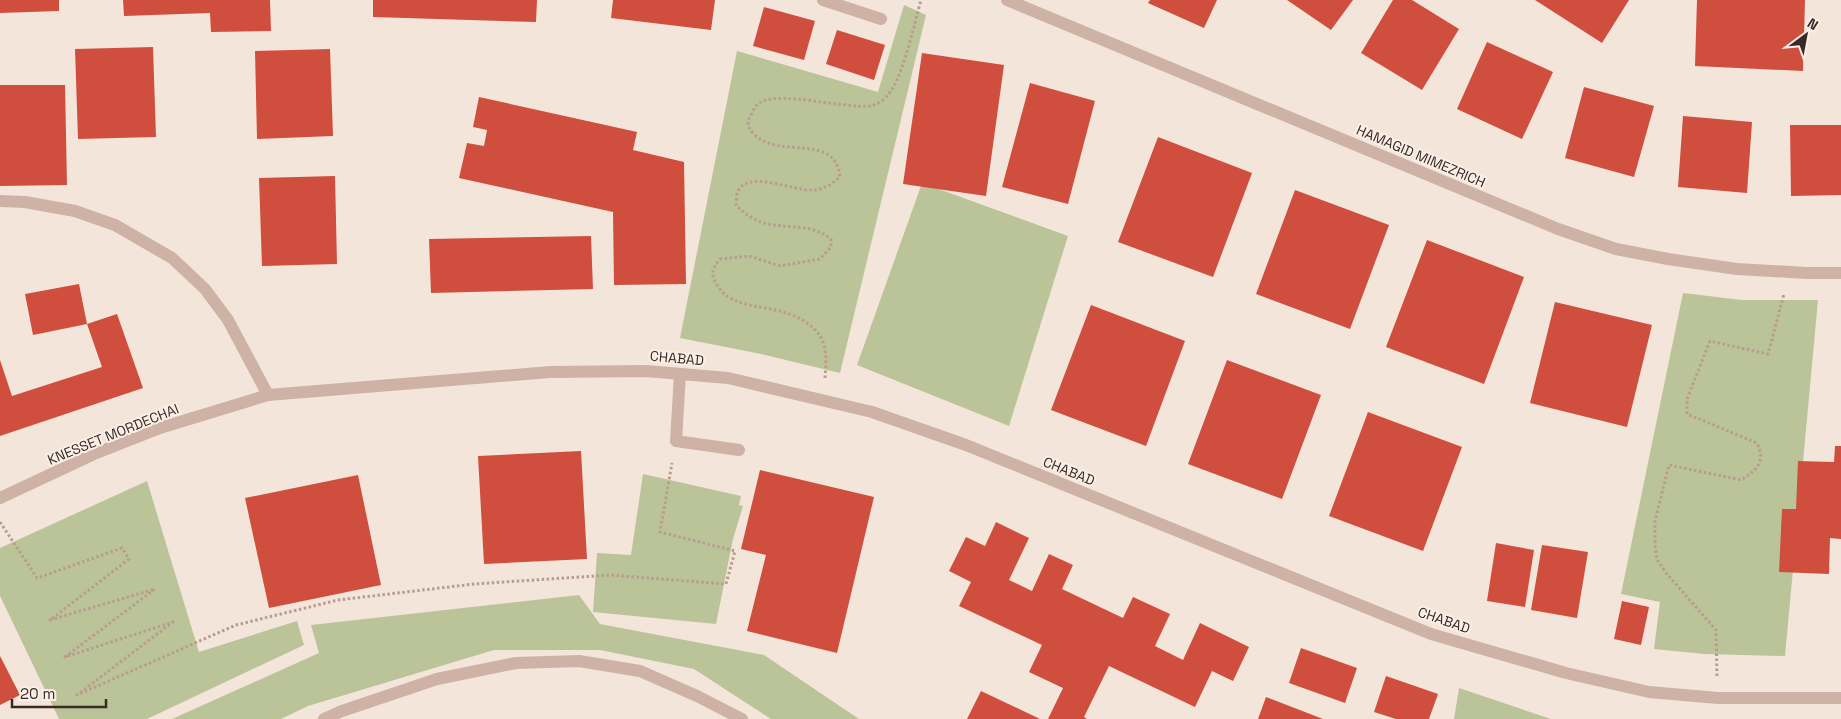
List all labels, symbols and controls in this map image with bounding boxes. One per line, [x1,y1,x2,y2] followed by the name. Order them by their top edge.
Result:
[1781,10,1831,60] north arrow
[1804,14,1822,34] text: N
[1354,121,1488,191] street label: HAMAGID MIMEZRICH
[649,347,705,369] street label: CHABAD
[45,399,181,469] street label: KNESSET MORDECHAI
[1040,452,1098,490] street label: CHABAD
[1415,603,1473,637] street label: CHABAD
[12,676,106,708] scale bar
[20,684,55,703] text: 20 m

